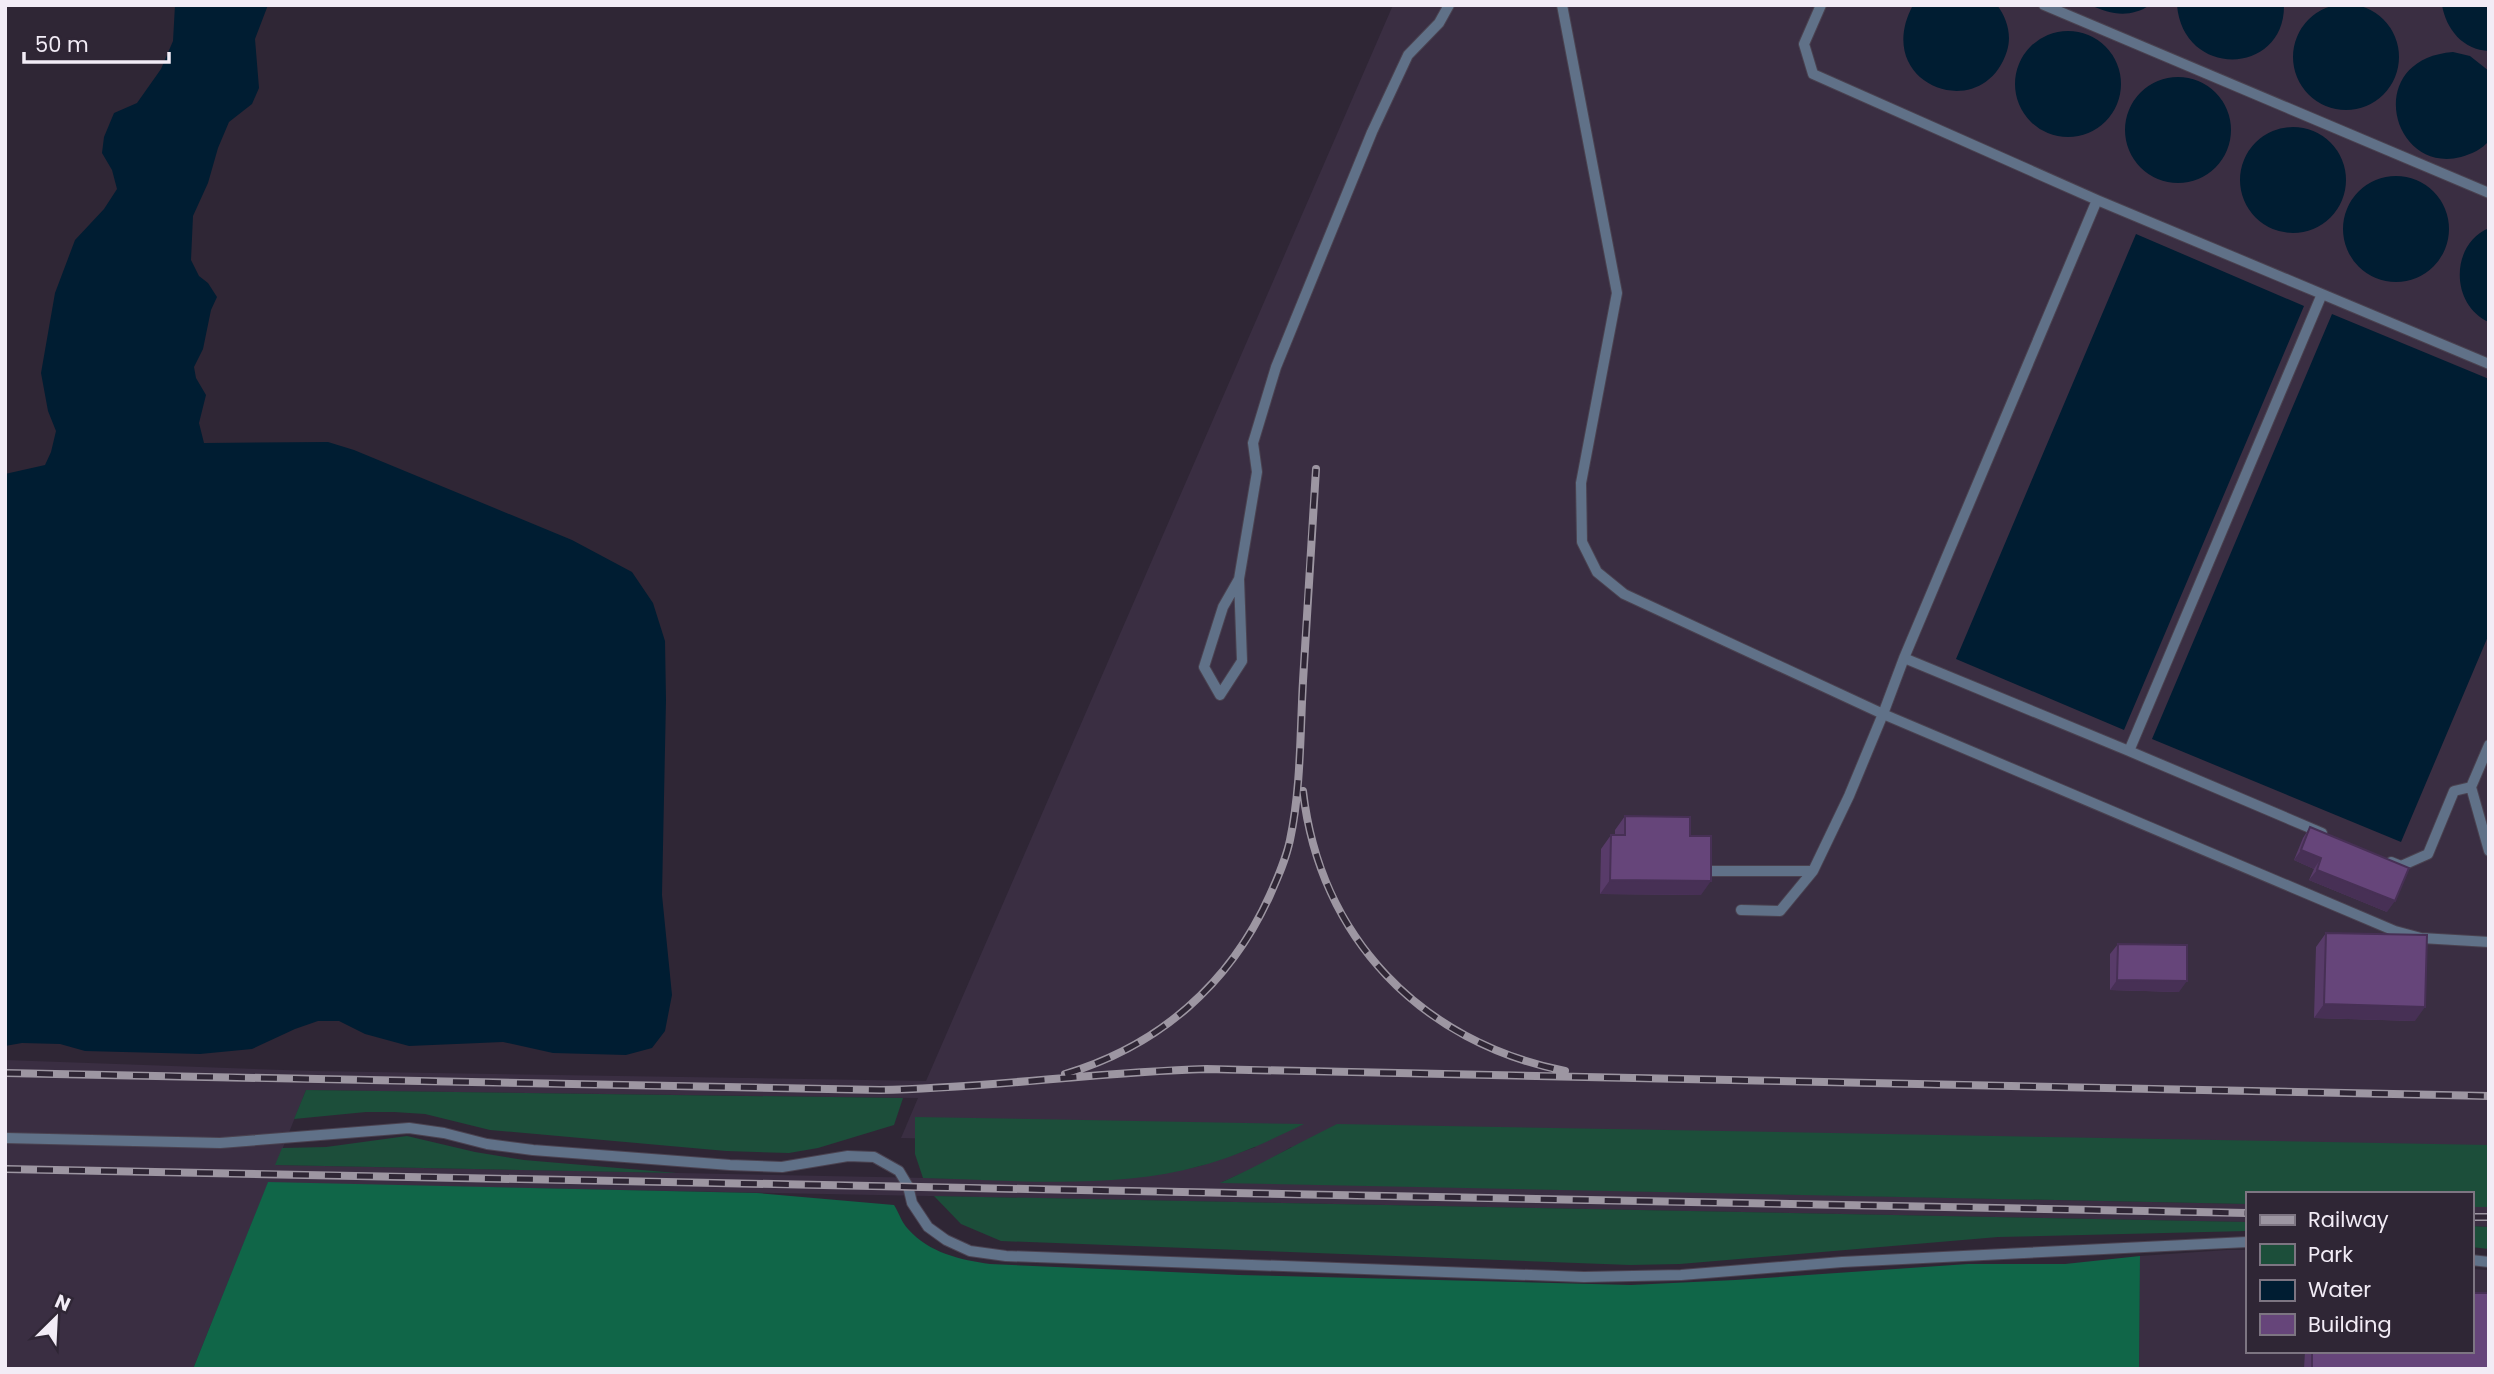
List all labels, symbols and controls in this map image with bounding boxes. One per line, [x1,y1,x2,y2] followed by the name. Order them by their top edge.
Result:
[24,21,170,65] scale bar
[35,30,89,59] text: 50 m
[2246,1192,2473,1353] legend
[2308,1205,2389,1234] text: Railway
[2308,1240,2353,1269] text: Park
[2308,1275,2371,1304] text: Water
[21,1283,91,1353] north arrow
[51,1288,75,1318] text: N
[2308,1310,2392,1339] text: Building

